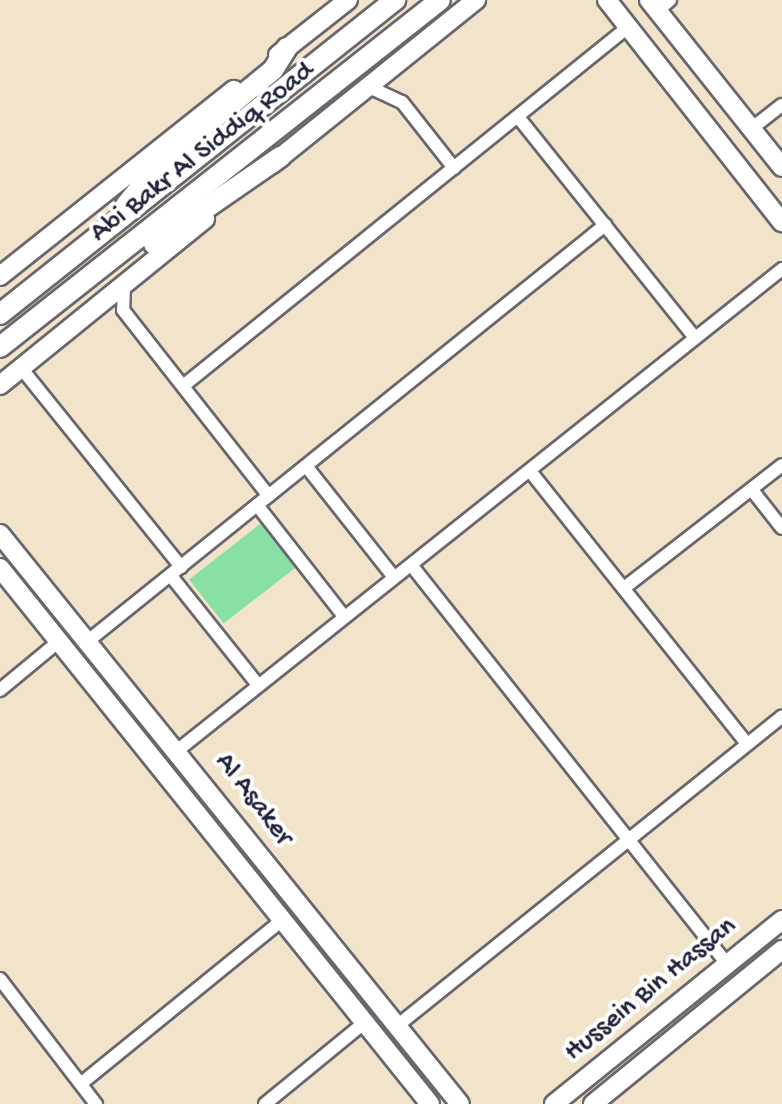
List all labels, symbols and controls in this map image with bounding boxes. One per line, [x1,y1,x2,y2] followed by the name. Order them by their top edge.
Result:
[84,55,322,251] street label: Abi Bakr Al Siddiq Road
[206,747,300,853] street label: Al Asaker
[558,910,744,1070] street label: Hussein Bin Hassan

